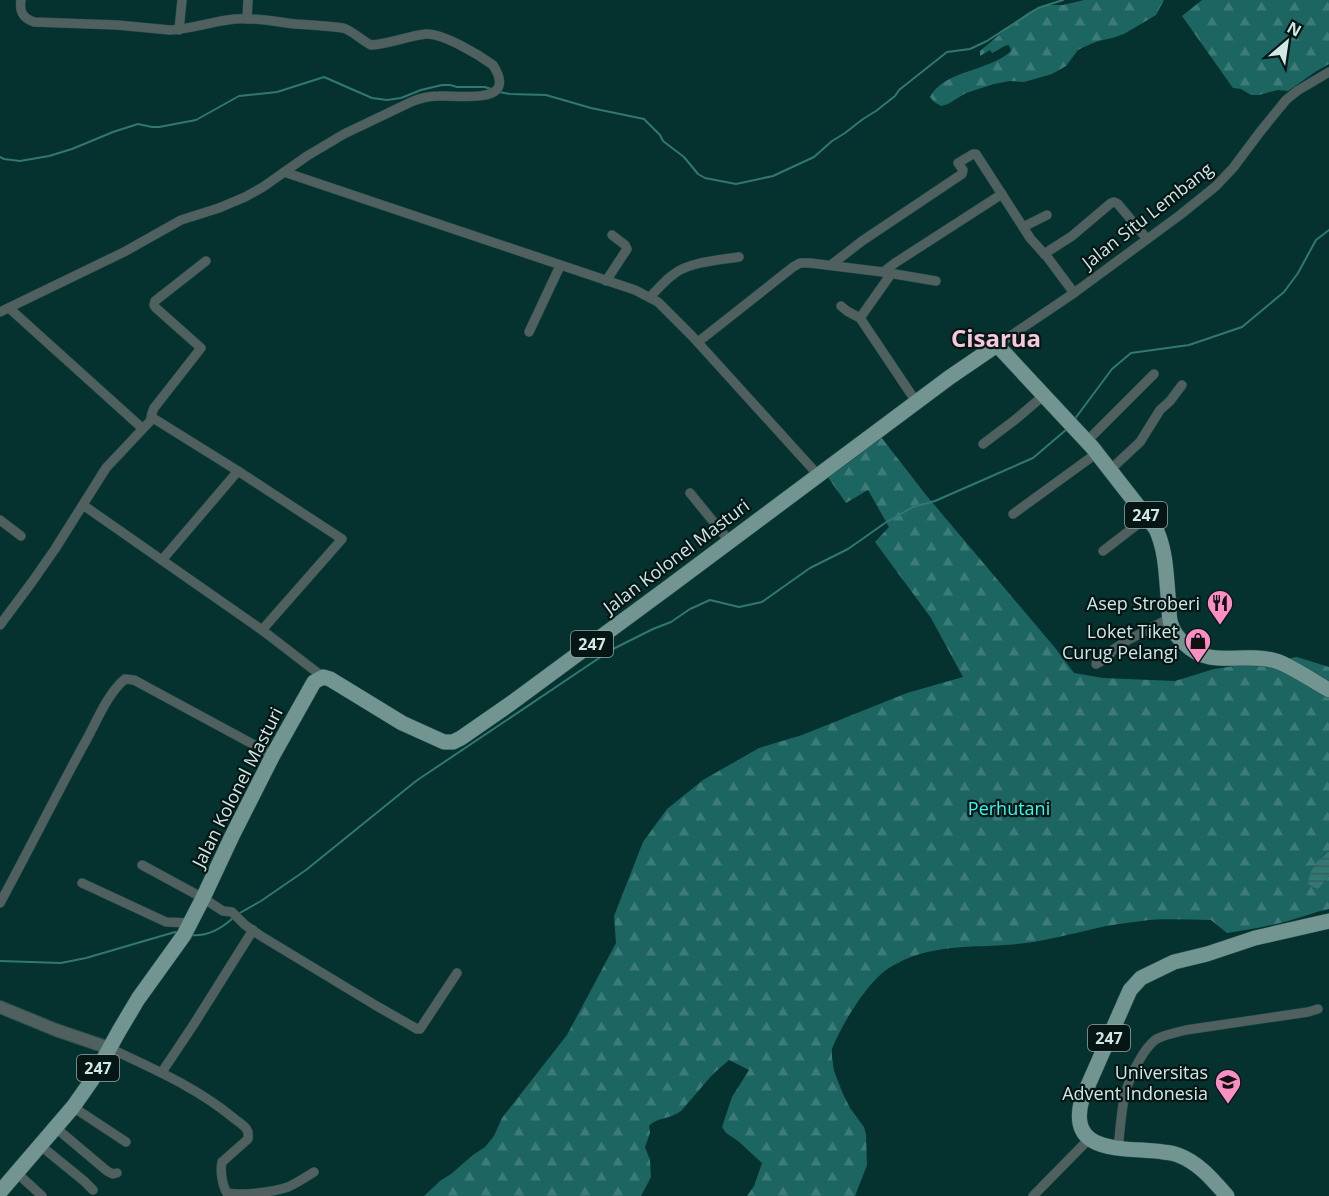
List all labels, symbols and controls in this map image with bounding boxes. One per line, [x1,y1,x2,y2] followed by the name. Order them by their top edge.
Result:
[1257,12,1317,72] north arrow
[1283,16,1305,42] text: N
[1075,156,1217,275] street label: Jalan Situ Lembang
[951,321,1041,354] district label: Cisarua
[597,493,754,620] street label: Jalan Kolonel Masturi
[1125,502,1167,528] road number: 247
[1205,588,1235,626] restaurant icon: Asep Stroberi
[1087,591,1200,615] place label: Asep Stroberi
[1062,619,1178,664] place label: Loket Tiket Curug Pelangi
[1183,626,1213,664] shop icon: Loket Tiket Curug Pelangi
[571,631,613,657] road number: 247
[185,703,288,873] street label: Jalan Kolonel Masturi
[968,796,1050,820] park label: Perhutani
[1088,1025,1130,1051] road number: 247
[77,1055,119,1081] road number: 247
[1062,1060,1208,1105] place label: Universitas Advent Indonesia
[1213,1067,1243,1105] school or university icon: Universitas Advent Indonesia

